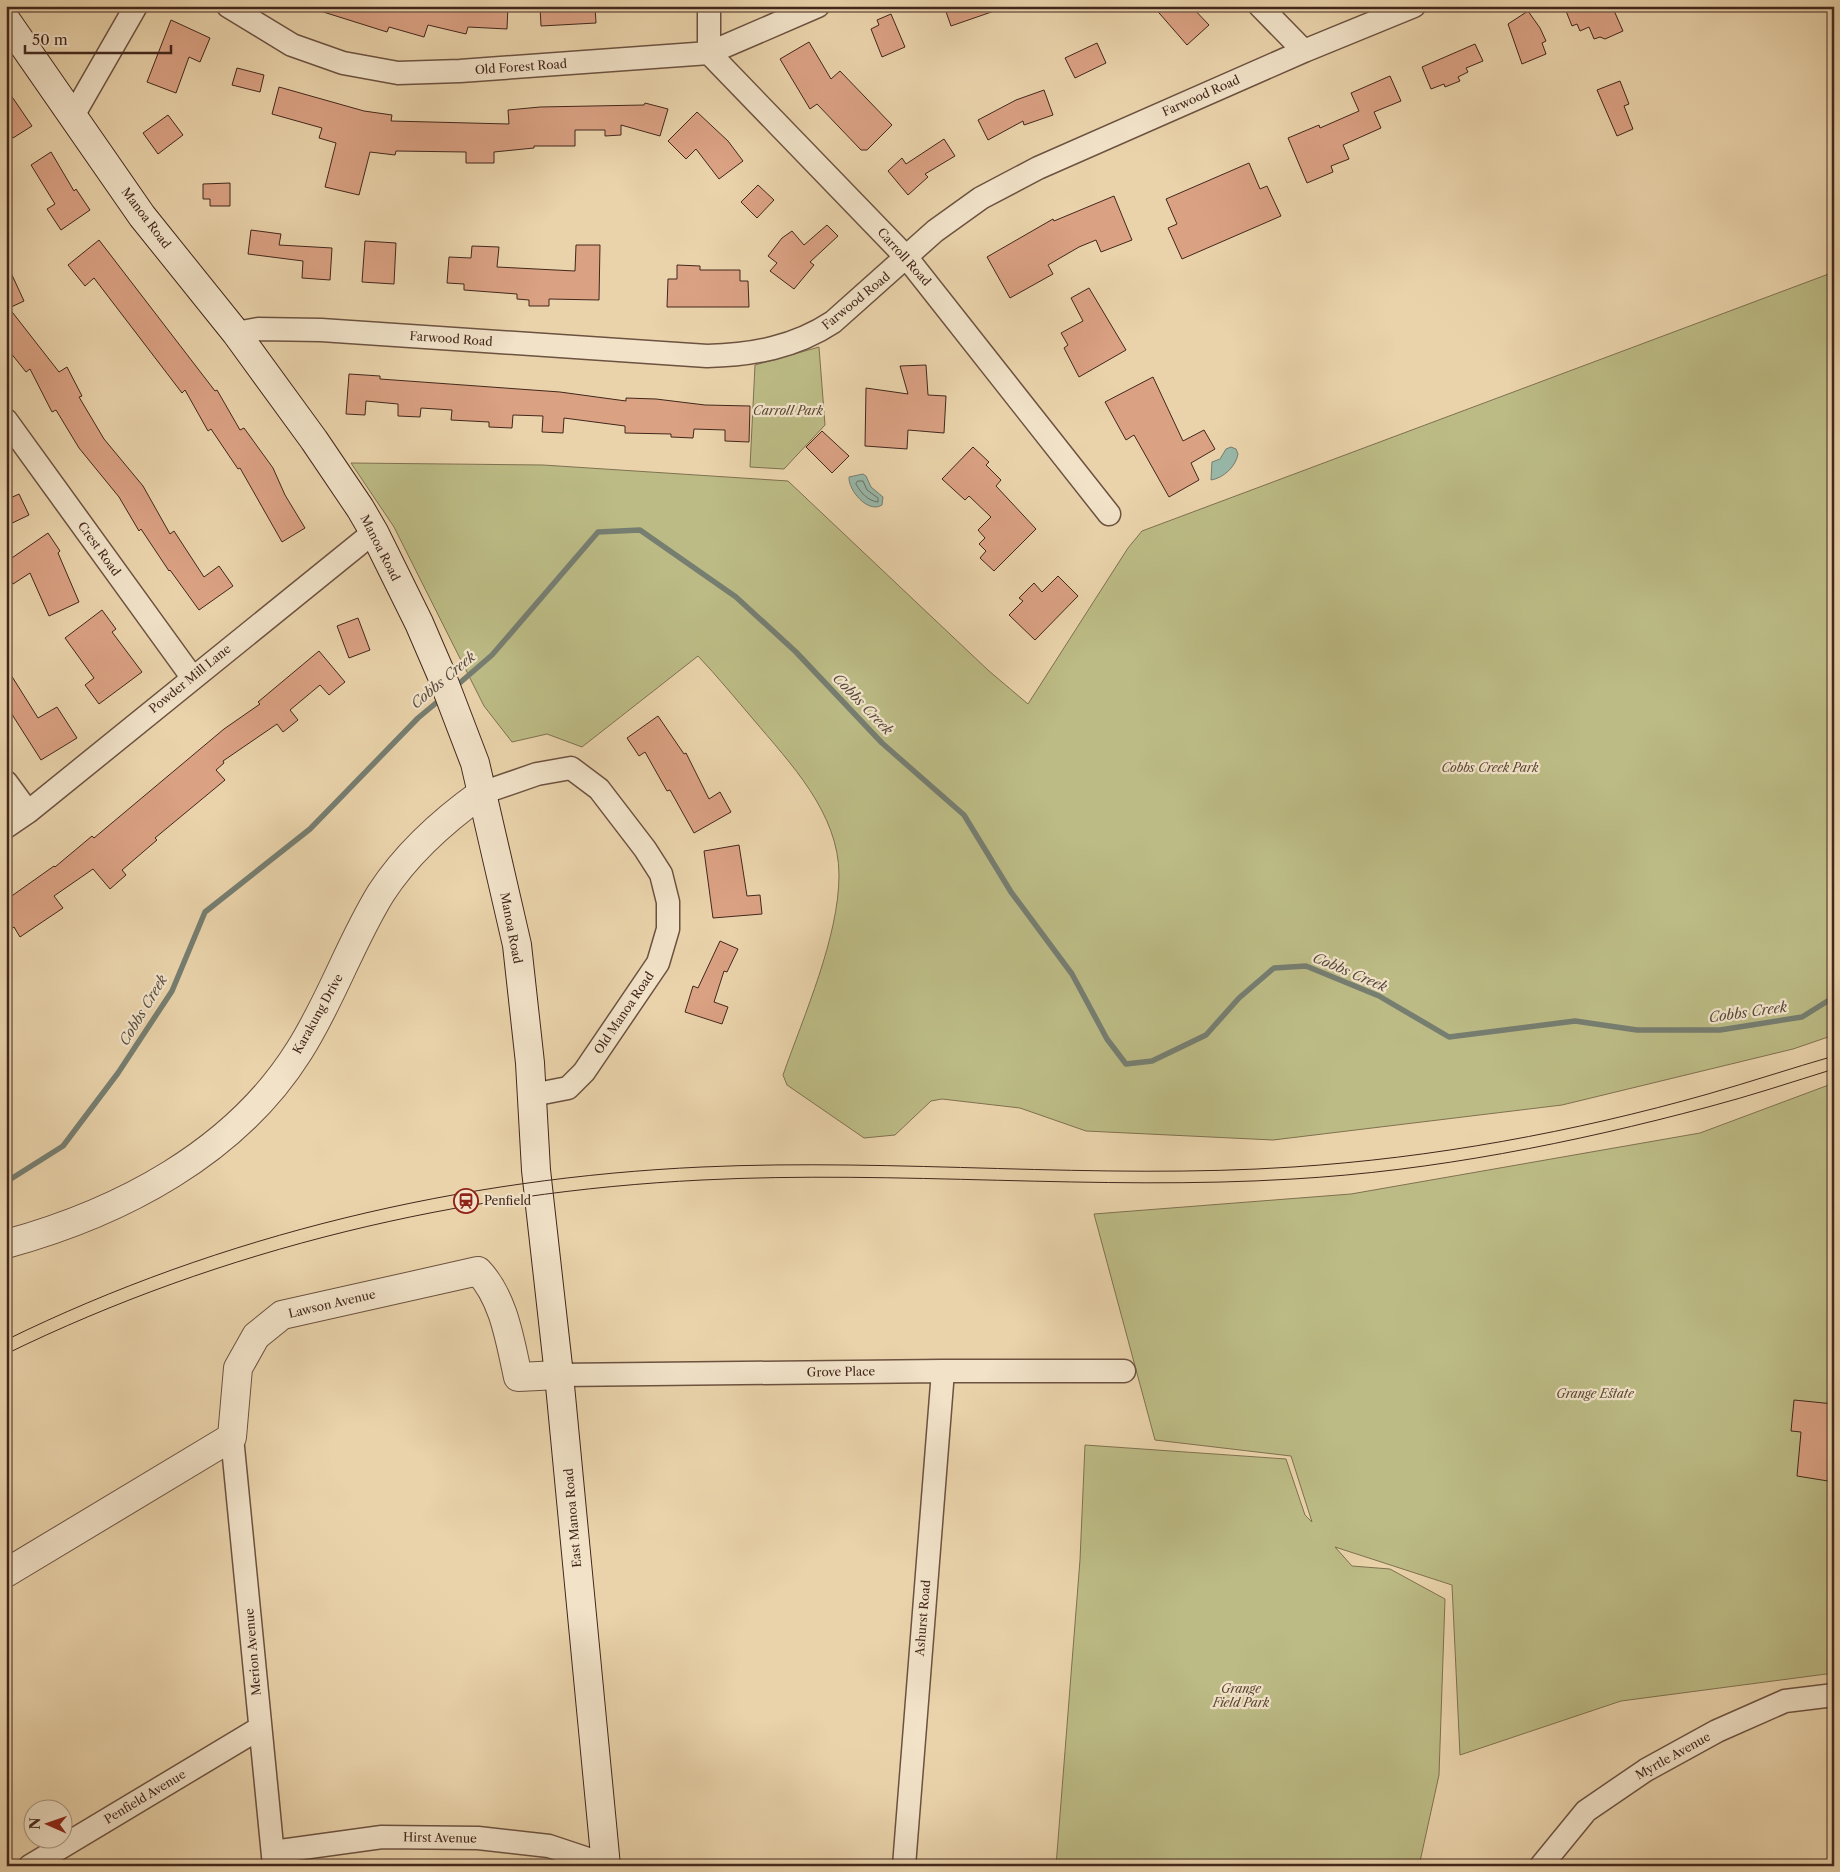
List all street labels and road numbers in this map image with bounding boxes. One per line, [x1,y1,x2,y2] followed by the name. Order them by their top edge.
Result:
[474,56,568,77] street label: Old Forest Road
[1160,71,1243,119] street label: Farwood Road
[119,184,175,252] street label: Manoa Road
[874,225,935,289] street label: Carroll Road
[819,268,893,333] street label: Farwood Road
[409,328,494,349] street label: Farwood Road
[357,512,404,584] street label: Manoa Road
[75,519,124,579] street label: Crest Road
[146,641,234,716] street label: Powder Mill Lane
[497,891,526,965] street label: Manoa Road
[590,968,657,1057] street label: Old Manoa Road
[289,971,346,1057] street label: Karakung Drive
[287,1286,377,1321] street label: Lawson Avenue
[807,1363,876,1380] street label: Grove Place
[561,1467,584,1568] street label: East Manoa Road
[912,1579,933,1658] street label: Ashurst Road
[241,1608,264,1696] street label: Merion Avenue
[1633,1729,1713,1782] street label: Myrtle Avenue
[101,1766,188,1827] street label: Penfield Avenue
[403,1829,477,1846] street label: Hirst Avenue

